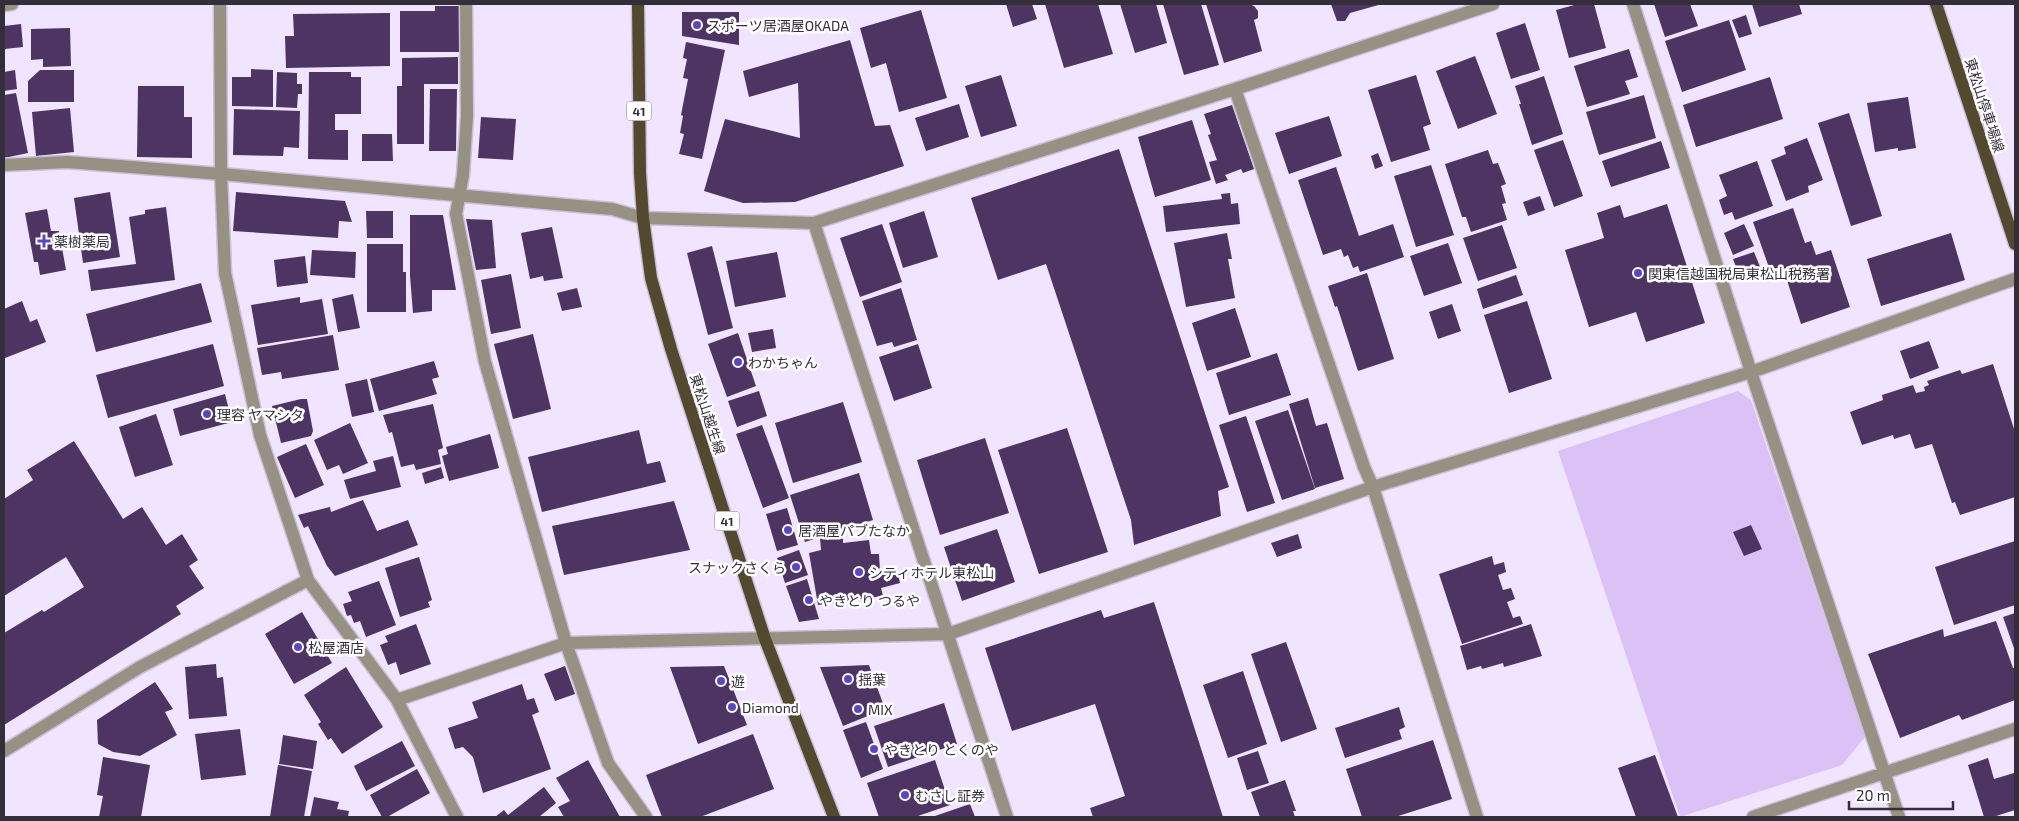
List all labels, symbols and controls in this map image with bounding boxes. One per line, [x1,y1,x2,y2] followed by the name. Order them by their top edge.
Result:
[707,17,849,34] place label: スポーツ居酒屋OKADA
[691,19,703,31] marker: スポーツ居酒屋OKADA
[1962,56,2008,154] street label: 東松山停車場線
[626,102,652,120] road number: 41
[54,233,110,250] place label: 薬樹薬局
[38,235,50,247] marker: 薬樹薬局
[1648,265,1830,282] place label: 関東信越国税局東松山税務署
[1632,267,1644,279] marker: 関東信越国税局東松山税務署
[748,354,818,371] place label: わかちゃん
[732,356,744,368] marker: わかちゃん
[687,371,729,457] street label: 東松山越生線
[217,406,304,423] place label: 理容 ヤマシタ
[201,408,213,420] marker: 理容 ヤマシタ
[714,512,740,530] road number: 41
[798,522,910,539] place label: 居酒屋パブたなか
[782,524,794,536] marker: 居酒屋パブたなか
[688,559,786,576] place label: スナックさくら
[790,561,802,573] marker: スナックさくら
[869,564,994,581] place label: シティホテル東松山
[853,566,865,578] marker: シティホテル東松山
[819,592,920,609] place label: やきとり つるや
[803,594,815,606] marker: やきとり つるや
[308,639,364,656] place label: 松屋酒店
[292,641,304,653] marker: 松屋酒店
[858,671,886,688] place label: 揺葉
[731,673,745,690] place label: 遊
[842,673,854,685] marker: 揺葉
[715,675,727,687] marker: 遊
[742,699,799,716] place label: Diamond
[726,701,738,713] marker: Diamond
[868,701,893,718] place label: MIX
[852,703,864,715] marker: MIX
[884,741,999,758] place label: やきとり とくのや
[868,743,880,755] marker: やきとり とくのや
[1849,778,1953,810] scale bar
[1856,786,1890,804] text: 20 m
[915,787,985,804] place label: むさし証券
[899,789,911,801] marker: むさし証券

